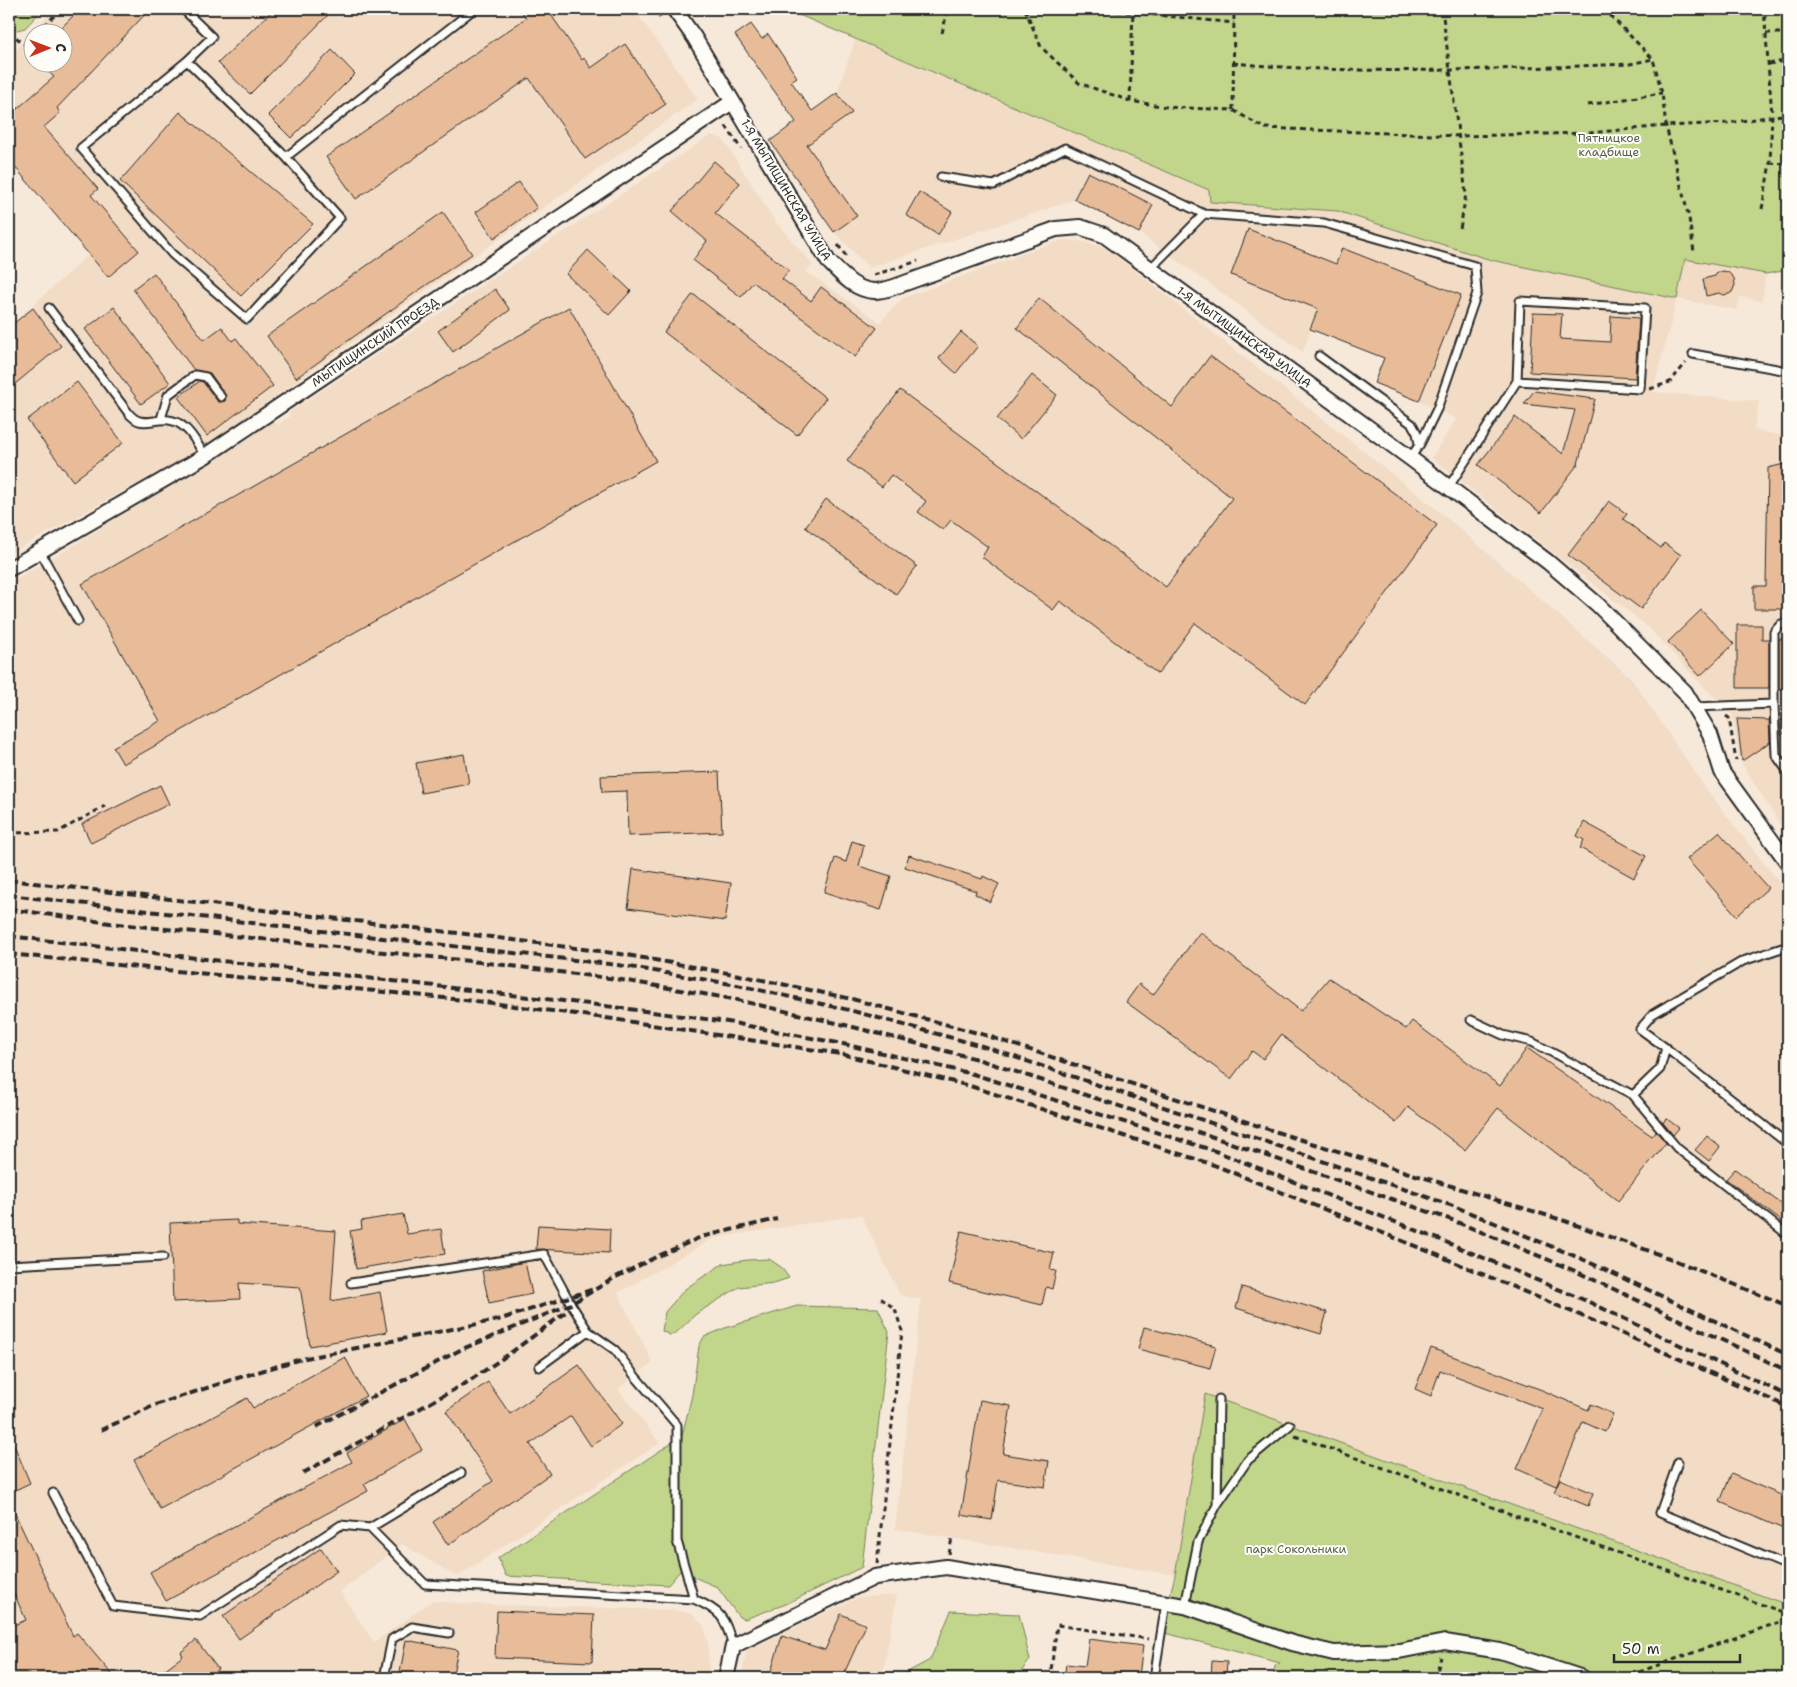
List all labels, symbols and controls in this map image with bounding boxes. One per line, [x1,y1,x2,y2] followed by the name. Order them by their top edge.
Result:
[22,22,72,72] north arrow
[52,43,70,52] text: С
[737,116,835,264] street label: 1-Я МЫТИЩИНСКАЯ УЛИЦА
[1578,130,1641,160] park label: Пятницкое кладбище
[1174,283,1315,391] street label: 1-Я МЫТИЩИНСКАЯ УЛИЦА
[308,294,442,390] street label: МЫТИЩИНСКИЙ ПРОЕЗД
[1246,1541,1347,1557] park label: парк Сокольники
[1614,1632,1741,1664] scale bar
[1622,1639,1660,1659] text: 50 m

